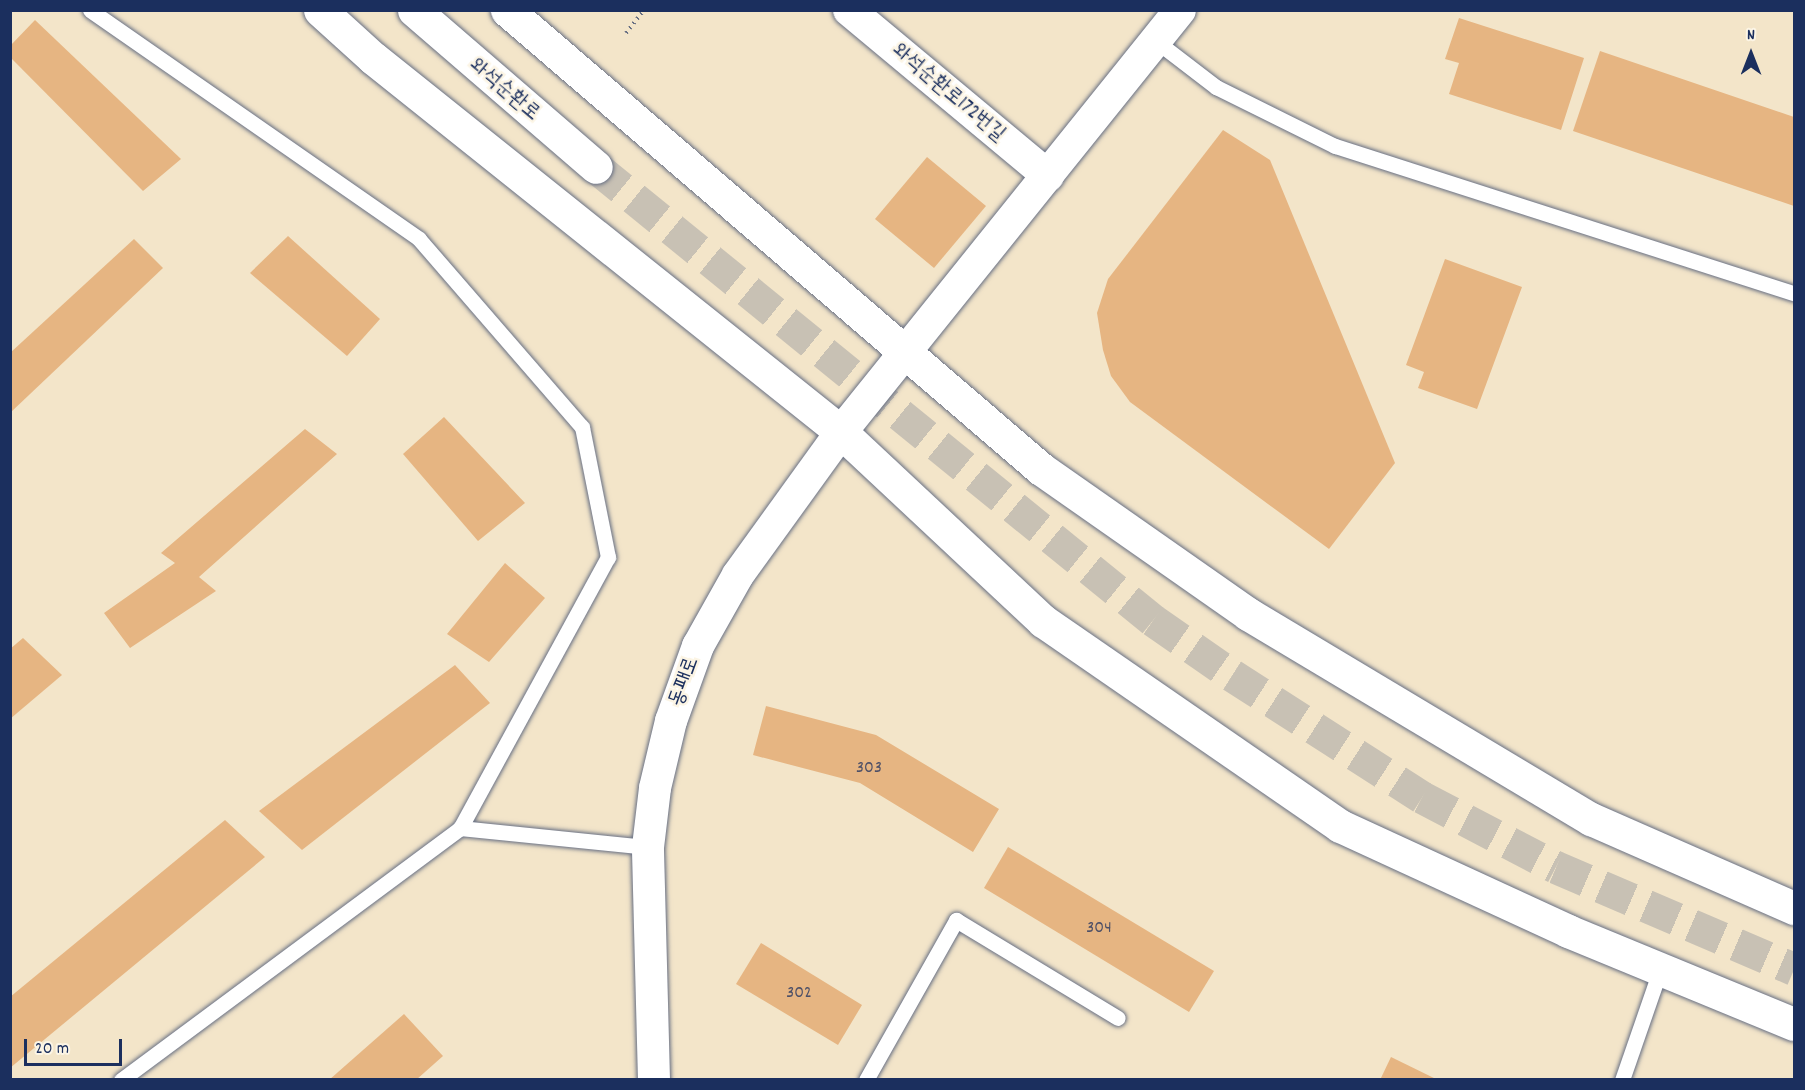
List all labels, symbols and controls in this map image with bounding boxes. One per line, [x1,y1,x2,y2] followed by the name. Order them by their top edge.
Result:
[1721,24,1781,84] north arrow
[1747,24,1755,47] text: N
[886,38,1010,148] street label: 와석순환로172번길
[464,53,544,127] street label: 와석순환로
[664,654,706,710] street label: 동패로
[856,758,882,780] house number: 303
[1086,918,1112,940] house number: 304
[786,983,812,1005] house number: 302
[27,1027,124,1065] scale bar
[35,1037,69,1062] text: 20 m

